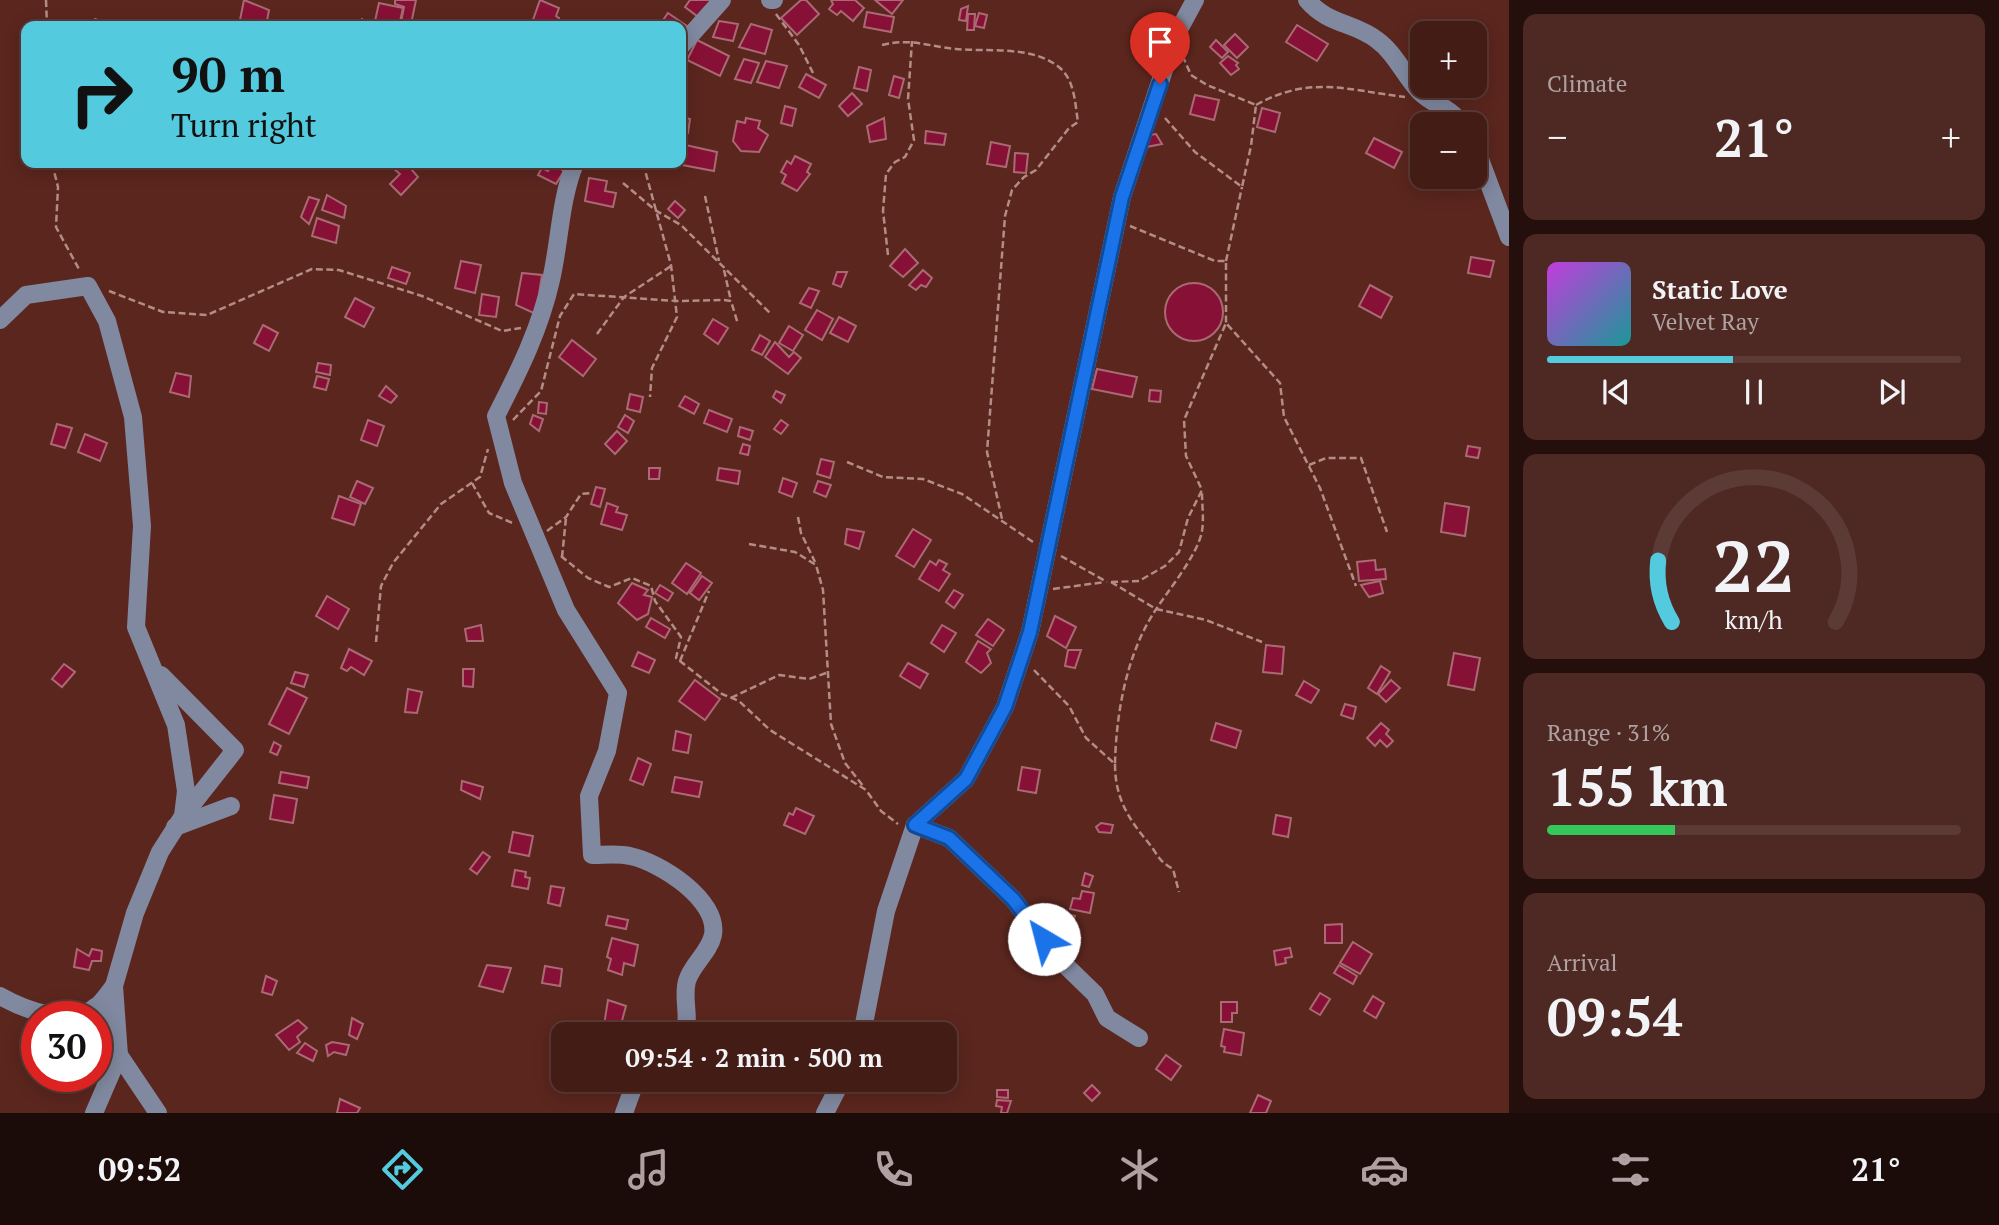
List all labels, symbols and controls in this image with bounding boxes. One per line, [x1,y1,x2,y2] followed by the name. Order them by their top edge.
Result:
[1130,12.0,1190,84] pin
[1410,21,1487,189] map controls
[1410,21,1487,98] button: +
[1141,23,1179,61] icon: arrive
[171,41,285,106] text: 90 m
[56,49,147,140] icon: right
[1547,68,1627,99] text: Climate
[1714,103,1794,172] text: 21°
[171,104,317,146] text: Turn right
[1410,112,1487,189] button: −
[1547,112,1567,162] text: −
[1941,112,1961,162] text: +
[1652,272,1788,306] text: Static Love
[1652,306,1759,337] text: Velvet Ray
[1597,373,1635,411] icon: previous
[1735,373,1773,411] icon: pause
[1873,373,1911,411] icon: next
[1713,517,1795,614] text: 22
[1725,603,1783,636] text: km/h
[1547,717,1670,748] text: Range · 31%
[1547,752,1728,821] text: 155 km
[1007,902,1081,976] position arrow
[1547,947,1618,978] text: Arrival
[1547,982,1682,1051] text: 09:54
[21,1001,112,1092] speed limit sign: 30
[625,1040,883,1074] text: 09:54 · 2 min · 500 m
[378,1145,427,1194] icon: directions
[624,1145,673,1194] icon: music
[869,1145,918,1194] icon: phone
[1115,1145,1164,1194] icon: climate
[1360,1145,1409,1194] icon: car
[1606,1145,1655,1194] icon: filters
[98,1148,182,1190] text: 09:52
[1851,1148,1901,1190] text: 21°

